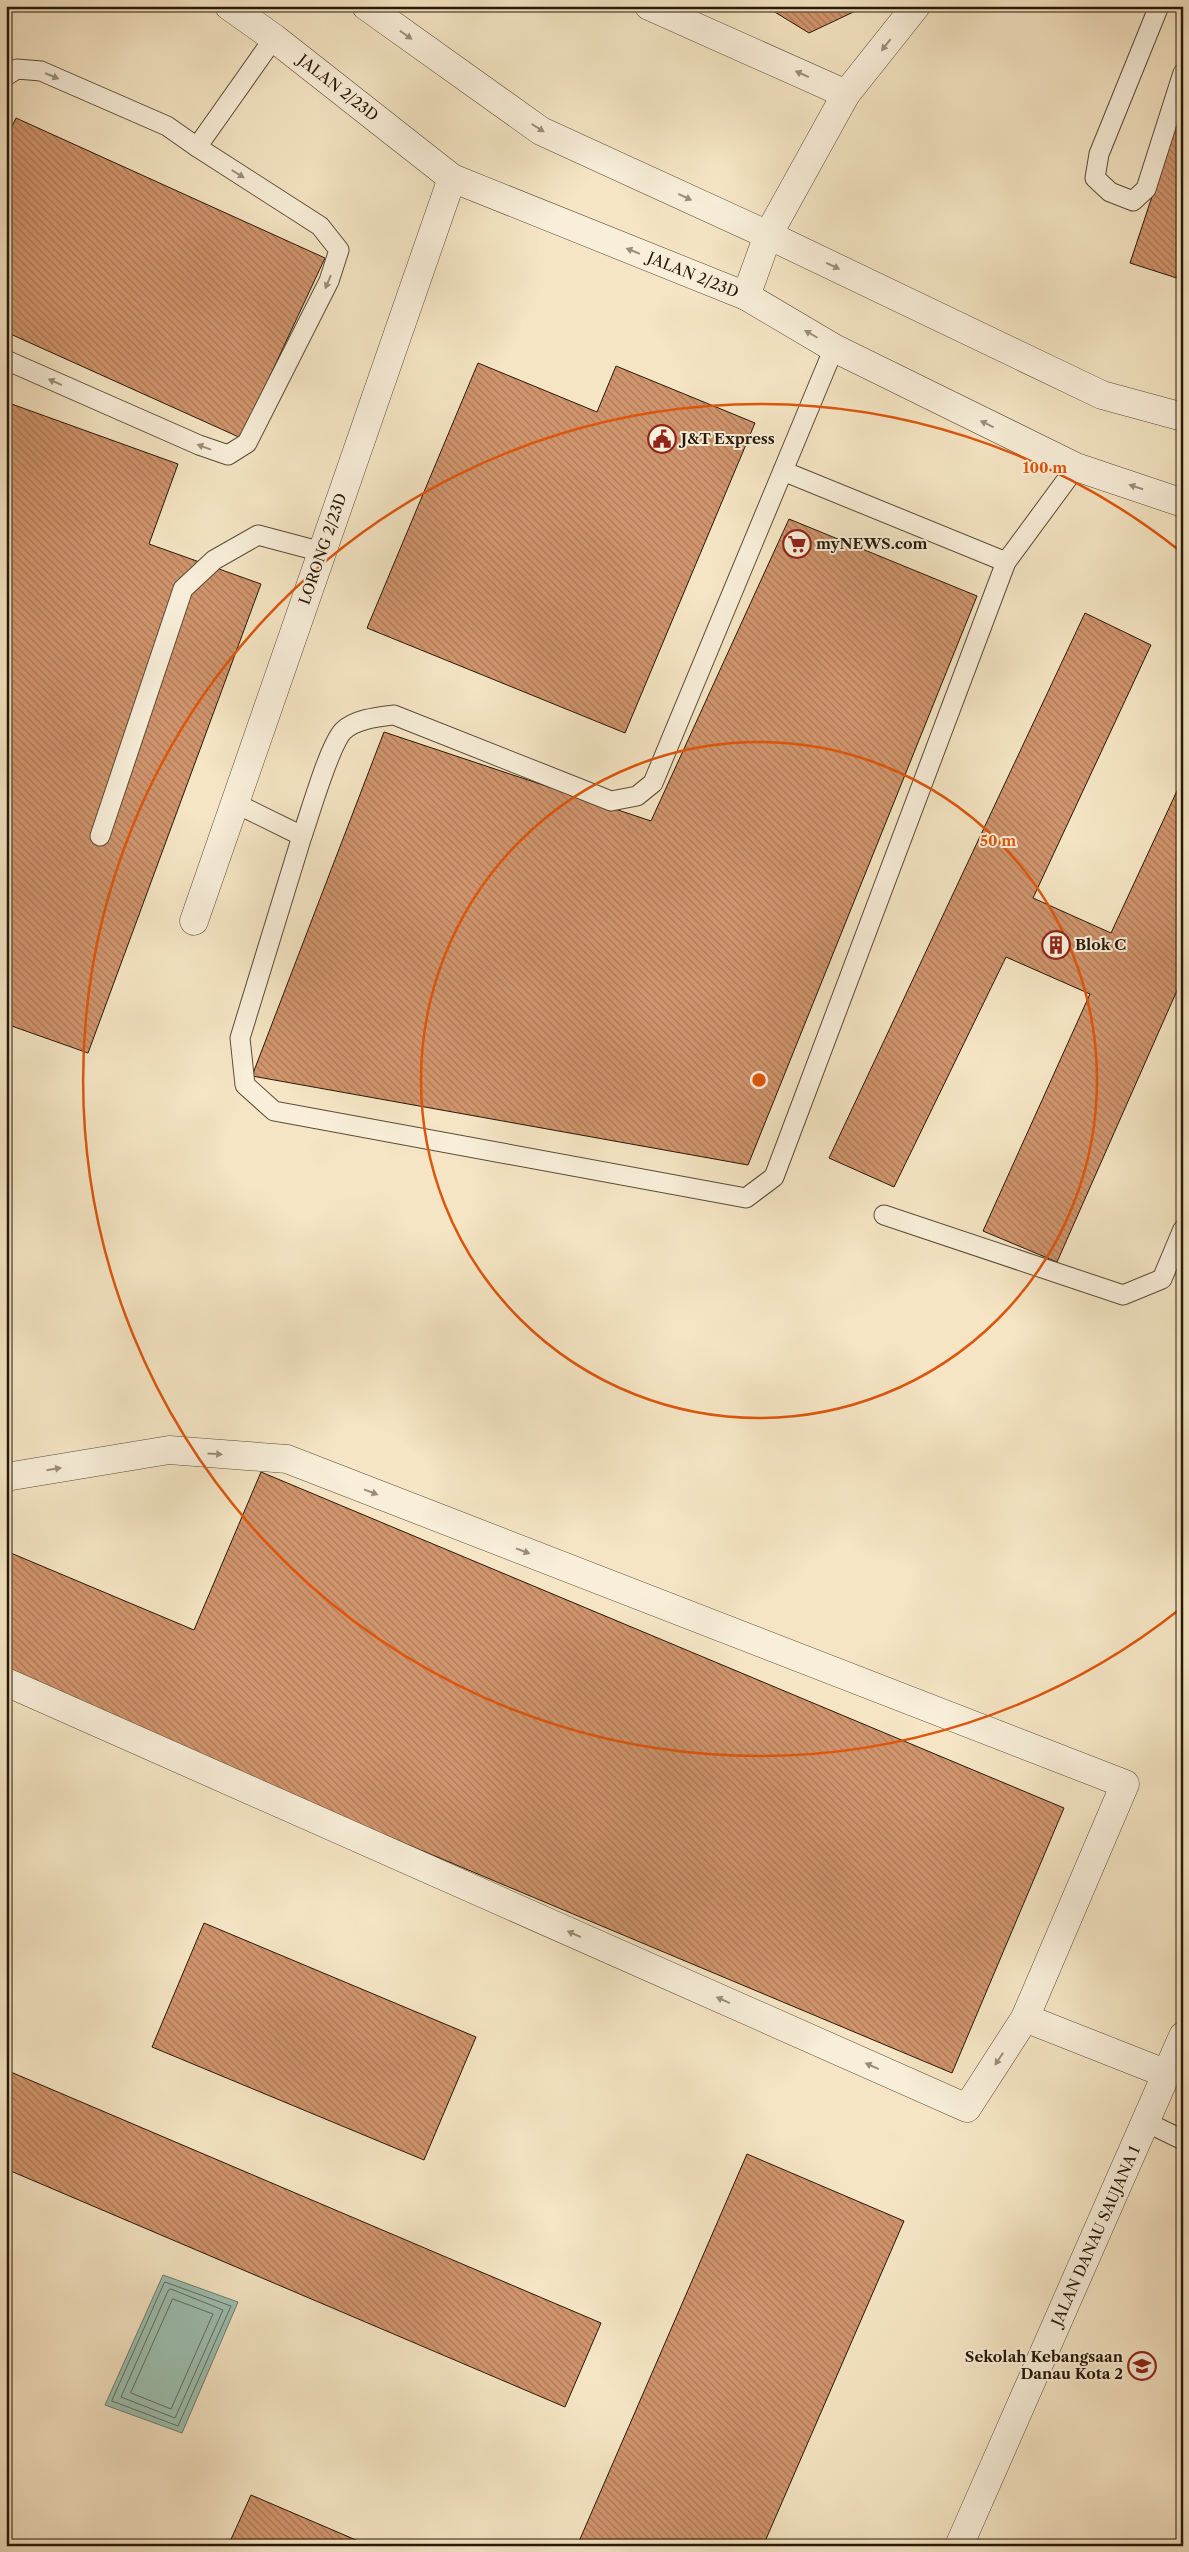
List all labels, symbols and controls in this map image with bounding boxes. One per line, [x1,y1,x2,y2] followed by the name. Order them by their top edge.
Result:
[399,29,412,40] one-way arrow
[881,38,892,51] one-way arrow
[293,49,382,125] street label: JALAN 2/23D
[795,70,809,78] one-way arrow
[45,72,59,80] one-way arrow
[532,124,545,133] one-way arrow
[231,169,244,178] one-way arrow
[678,194,692,202] one-way arrow
[626,246,640,254] one-way arrow
[643,247,742,301] street label: JALAN 2/23D
[825,262,840,271] one-way arrow
[324,275,331,290] one-way arrow
[805,330,818,339] one-way arrow
[48,377,62,385] one-way arrow
[980,419,995,428] one-way arrow
[647,424,677,454] public building icon: J&T Express
[678,429,775,448] place label: J&T Express
[196,443,211,451] one-way arrow
[1023,458,1067,477] text: 100 m
[1129,483,1144,491] one-way arrow
[295,491,351,607] street label: LORONG 2/23D
[782,529,812,559] supermarket icon: myNEWS.com
[816,534,928,553] place label: myNEWS.com
[980,831,1016,850] text: 50 m
[1041,930,1071,960] building icon: Blok C
[1075,935,1126,954] place label: Blok C
[750,1071,768,1089] centre of rings
[208,1450,224,1458] one-way arrow
[47,1465,63,1473] one-way arrow
[364,1489,379,1496] one-way arrow
[516,1547,530,1555] one-way arrow
[567,1930,581,1938] one-way arrow
[716,1995,730,2003] one-way arrow
[994,2053,1003,2066] one-way arrow
[865,2061,879,2069] one-way arrow
[1046,2142,1144,2331] street label: JALAN DANAU SAUJANA 1
[965,2347,1124,2383] place label: Sekolah Kebangsaan Danau Kota 2
[1127,2351,1157,2381] school or university icon: Sekolah Kebangsaan Danau Kota 2

